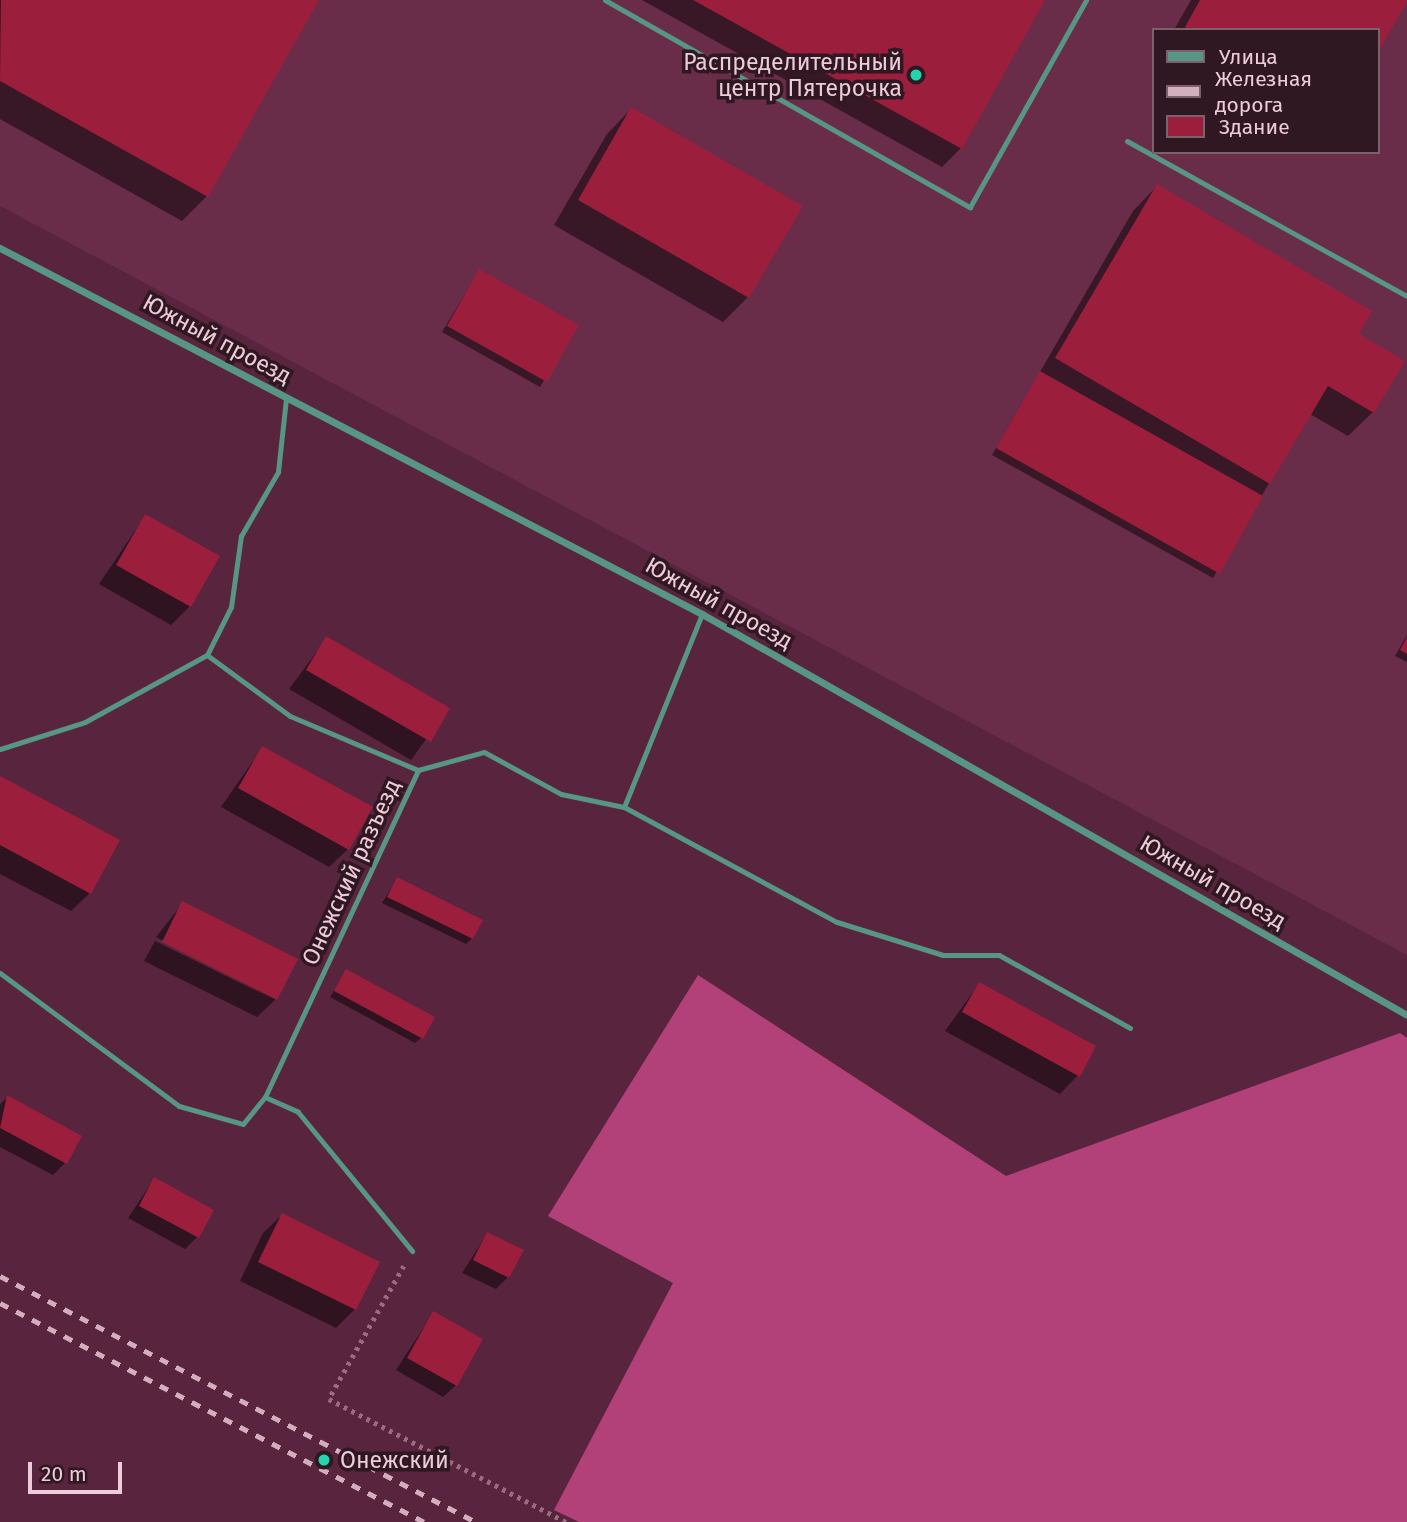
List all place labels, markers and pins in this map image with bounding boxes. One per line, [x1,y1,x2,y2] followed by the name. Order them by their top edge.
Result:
[683,48,902,102] place label: Распределительный центр Пятерочка
[908,67,924,83] marker: Распределительный центр Пятерочка
[340,1446,449,1474] place label: Онежский
[314,1450,334,1470] marker: Онежский

